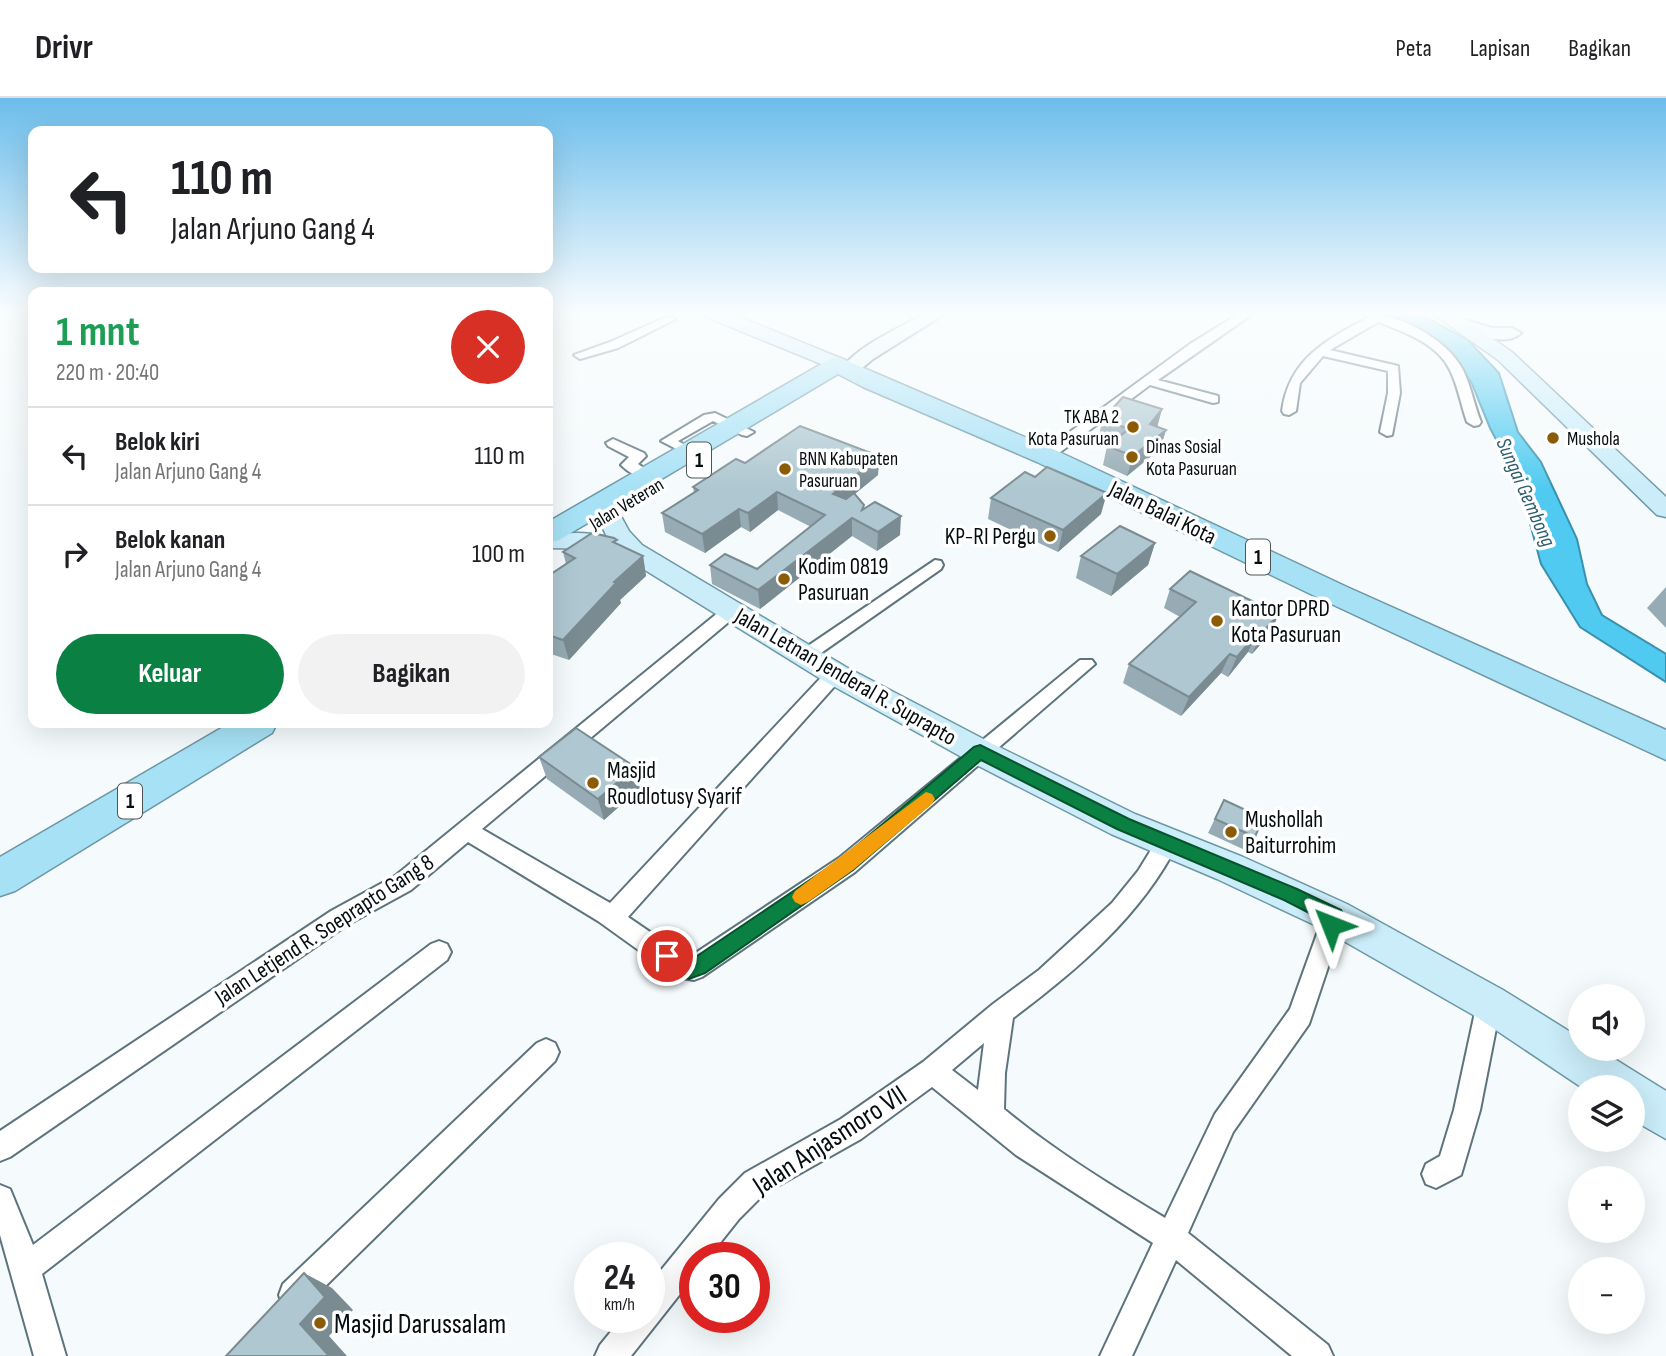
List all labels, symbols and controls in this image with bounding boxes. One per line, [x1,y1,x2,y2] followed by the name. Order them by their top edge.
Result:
[35,28,93,68] text: Drivr
[1396,34,1432,63] text: Peta
[1470,34,1530,63] text: Lapisan
[1568,34,1631,63] text: Bagikan
[171,150,273,209] text: 110 m
[56,154,147,245] icon: left
[171,210,375,249] text: Jalan Arjuno Gang 4
[56,307,140,358] text: 1 mnt
[451,310,525,384] button: close
[56,359,159,387] text: 220 m · 20:40
[1028,406,1119,451] place label: TK ABA 2 Kota Pasuruan
[1125,419,1141,435] marker: TK ABA 2 Kota Pasuruan
[115,427,200,458] text: Belok kiri
[1567,428,1620,451] place label: Mushola
[1545,430,1561,446] marker: Mushola
[1490,434,1561,551] water label: Sungai Gembong
[1146,436,1237,481] place label: Dinas Sosial Kota Pasuruan
[56,437,94,475] icon: left
[474,441,525,472] text: 110 m
[687,442,711,478] road number: 1
[799,448,898,493] place label: BNN Kabupaten Pasuruan
[1124,449,1140,465] marker: Dinas Sosial Kota Pasuruan
[115,458,261,486] text: Jalan Arjuno Gang 4
[777,461,793,477] marker: BNN Kabupaten Pasuruan
[585,473,668,536] street label: Jalan Veteran
[1104,475,1221,551] street label: Jalan Balai Kota
[945,523,1036,551] place label: KP-RI Pergu
[115,525,225,556] text: Belok kanan
[1042,528,1058,544] marker: KP-RI Pergu
[56,535,94,573] icon: right
[472,539,525,570] text: 100 m
[1246,540,1270,574] road number: 1
[798,553,888,607] place label: Kodim 0819 Pasuruan
[115,556,261,584] text: Jalan Arjuno Gang 4
[776,571,792,587] marker: Kodim 0819 Pasuruan
[1231,595,1341,649] place label: Kantor DPRD Kota Pasuruan
[729,601,961,752] street label: Jalan Letnan Jenderal R. Suprapto
[1209,613,1225,629] marker: Kantor DPRD Kota Pasuruan
[56,634,284,714] button: Keluar
[298,634,525,714] button: Bagikan
[607,757,742,811] place label: Masjid Roudlotusy Syarif
[585,775,601,791] marker: Masjid Roudlotusy Syarif
[118,784,142,818] road number: 1
[1245,806,1336,860] place label: Mushollah Baiturrohim
[1223,824,1239,840] marker: Mushollah Baiturrohim
[209,849,439,1012] street label: Jalan Letjend R. Soeprapto Gang 8
[1294,888,1368,962] position arrow
[637,926,697,986] pin
[648,937,686,975] icon: arrive
[1568,984,1645,1334] map controls
[1568,984,1645,1061] button: sound
[1568,1075,1645,1152] button: layers
[746,1078,913,1203] street label: Jalan Anjasmoro VII
[1568,1166,1645,1243] button: +
[679,1242,770,1333] speed limit sign: 30
[604,1257,635,1300] text: 24
[1568,1257,1645,1334] button: −
[604,1294,635,1315] text: km/h
[334,1308,506,1341] place label: Masjid Darussalam
[312,1315,328,1331] marker: Masjid Darussalam

